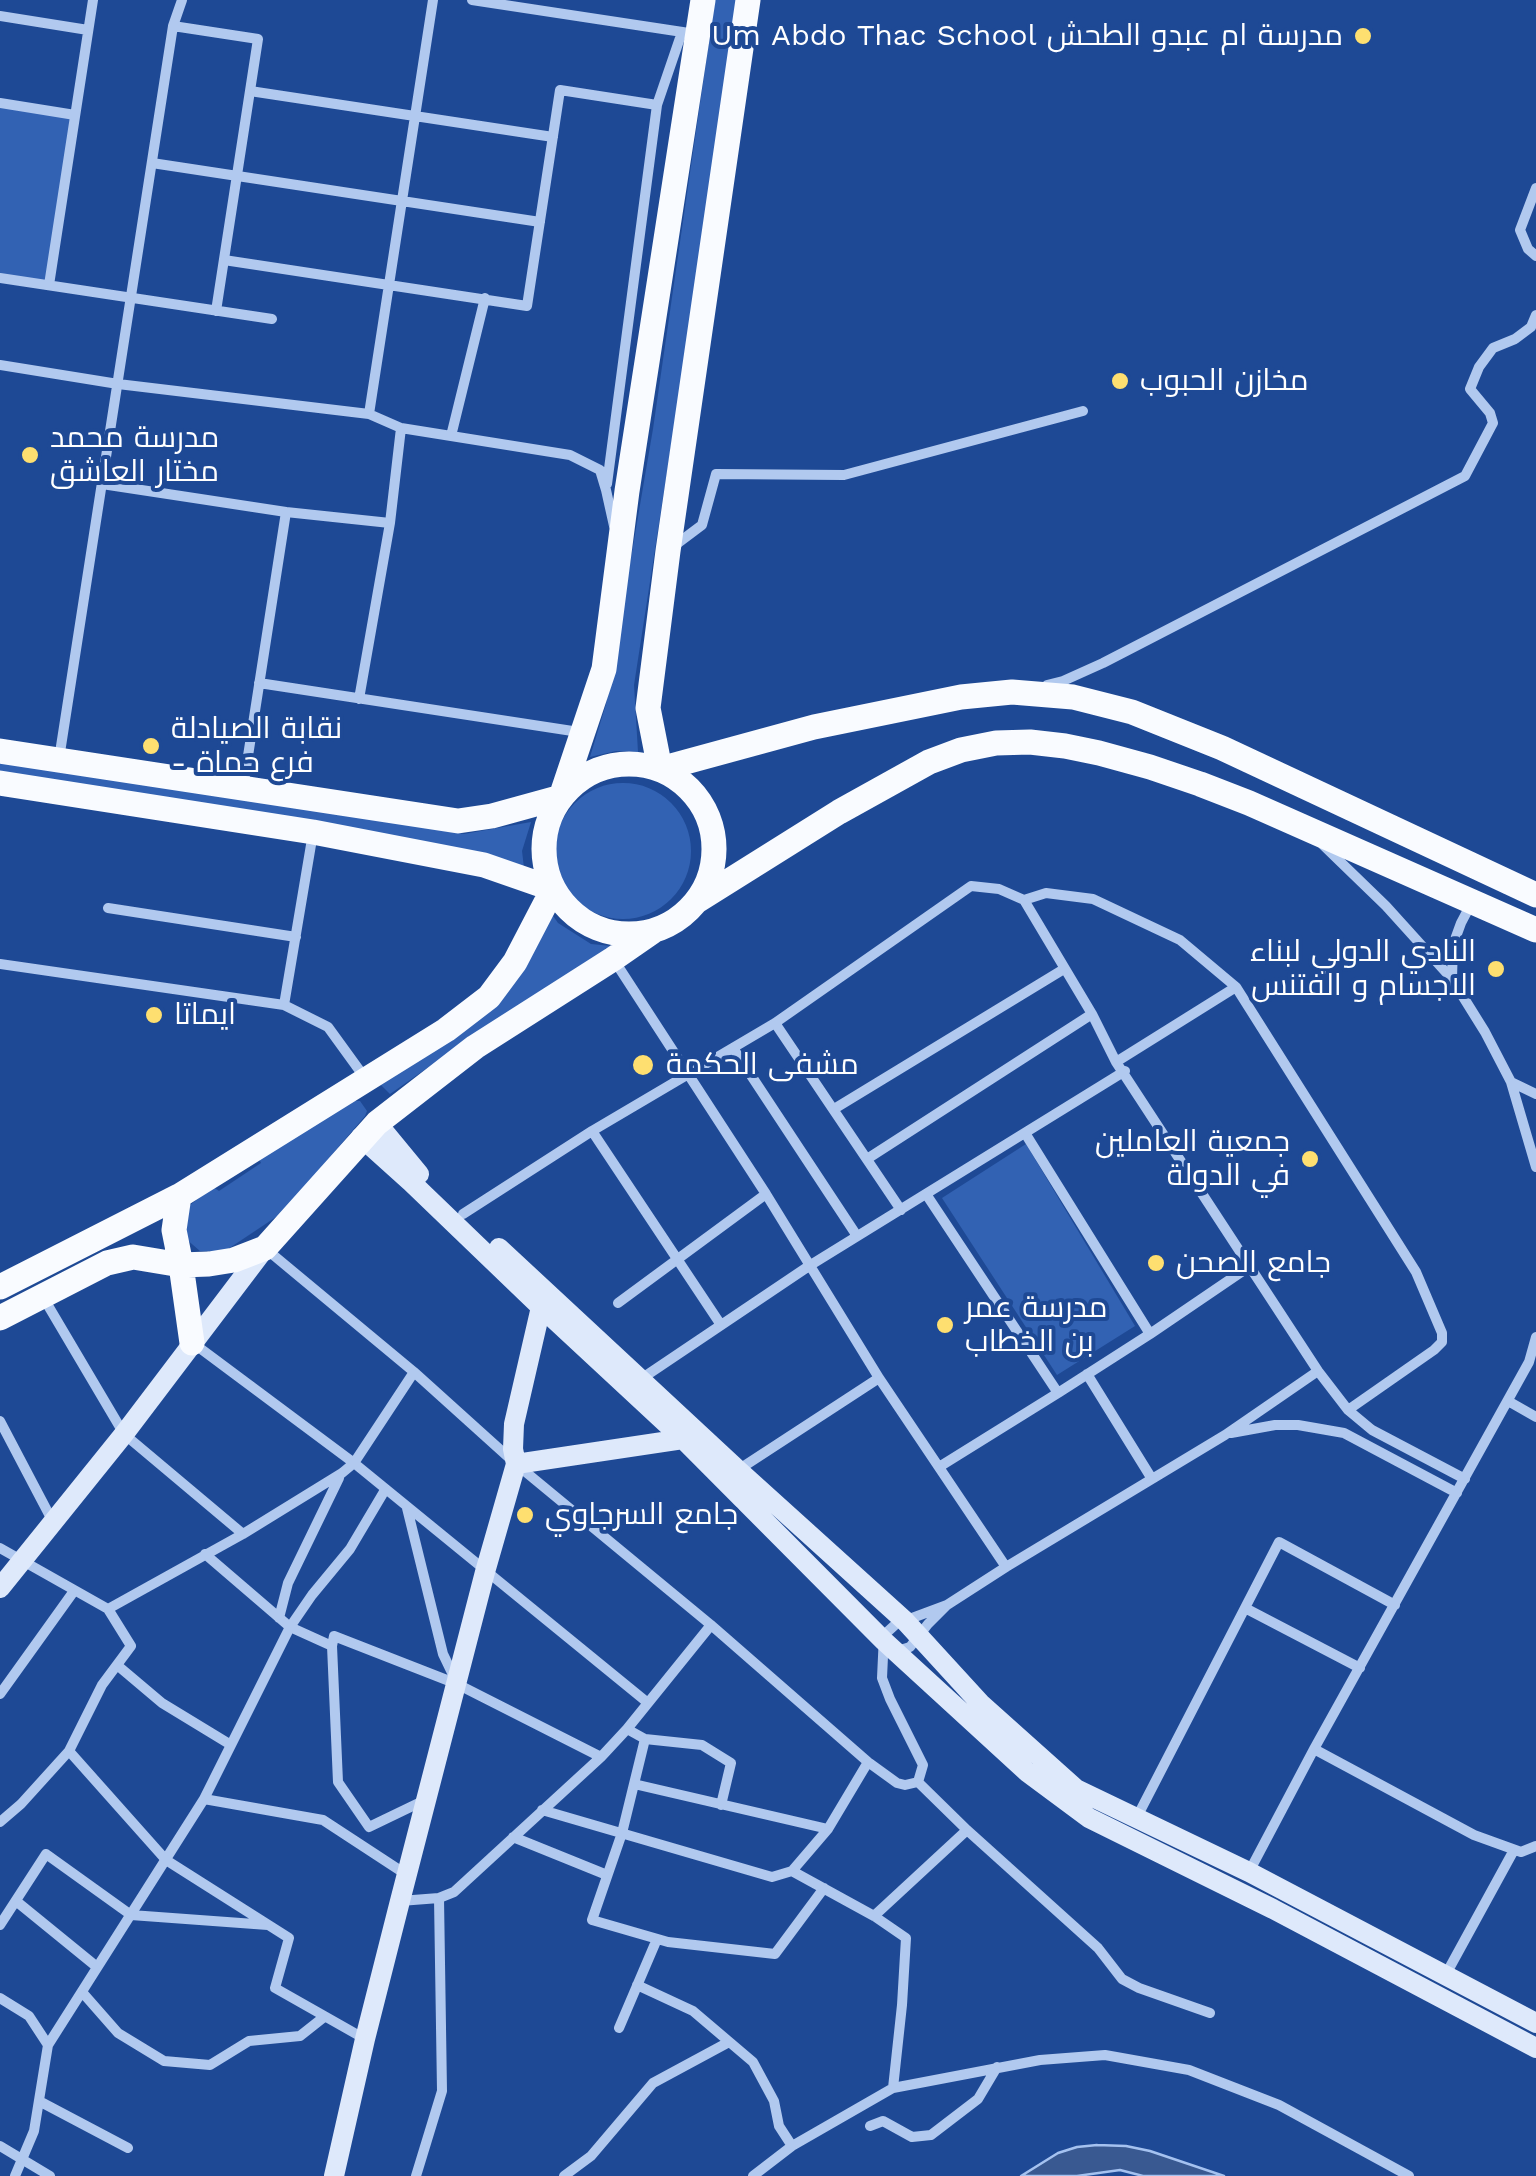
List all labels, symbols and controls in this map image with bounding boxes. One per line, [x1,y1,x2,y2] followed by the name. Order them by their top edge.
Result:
[711,18,1343,54] place label: Um Abdo Thac School مدرسة ام عبدو الطحش
[1352,25,1374,47] marker: Um Abdo Thac School مدرسة ام عبدو الطحش
[1140,363,1309,399] place label: مخازن الحبوب
[1109,370,1131,392] marker: مخازن الحبوب
[50,420,219,490] place label: مدرسة محمد مختار العاشق
[19,444,41,466] marker: مدرسة محمد مختار العاشق
[171,711,342,782] place label: نقابة الصيادلة - فرع حماة
[140,735,162,757] marker: نقابة الصيادلة - فرع حماة
[1250,934,1476,1004] place label: النادي الدولي لبناء الاجسام و الفتنس
[1485,958,1507,980] marker: النادي الدولي لبناء الاجسام و الفتنس
[174,997,236,1033] place label: ايماتا
[143,1004,165,1026] marker: ايماتا
[666,1047,859,1083] place label: مشفى الحكمة
[630,1052,656,1078] marker: مشفى الحكمة
[1095,1124,1290,1194] place label: جمعية العاملين في الدولة
[1299,1148,1321,1170] marker: جمعية العاملين في الدولة
[1176,1245,1331,1281] place label: جامع الصحن
[1145,1252,1167,1274] marker: جامع الصحن
[965,1290,1108,1360] place label: مدرسة عمر بن الخطاب
[934,1314,956,1336] marker: مدرسة عمر بن الخطاب
[545,1497,738,1533] place label: جامع السرجاوي
[514,1504,536,1526] marker: جامع السرجاوي

